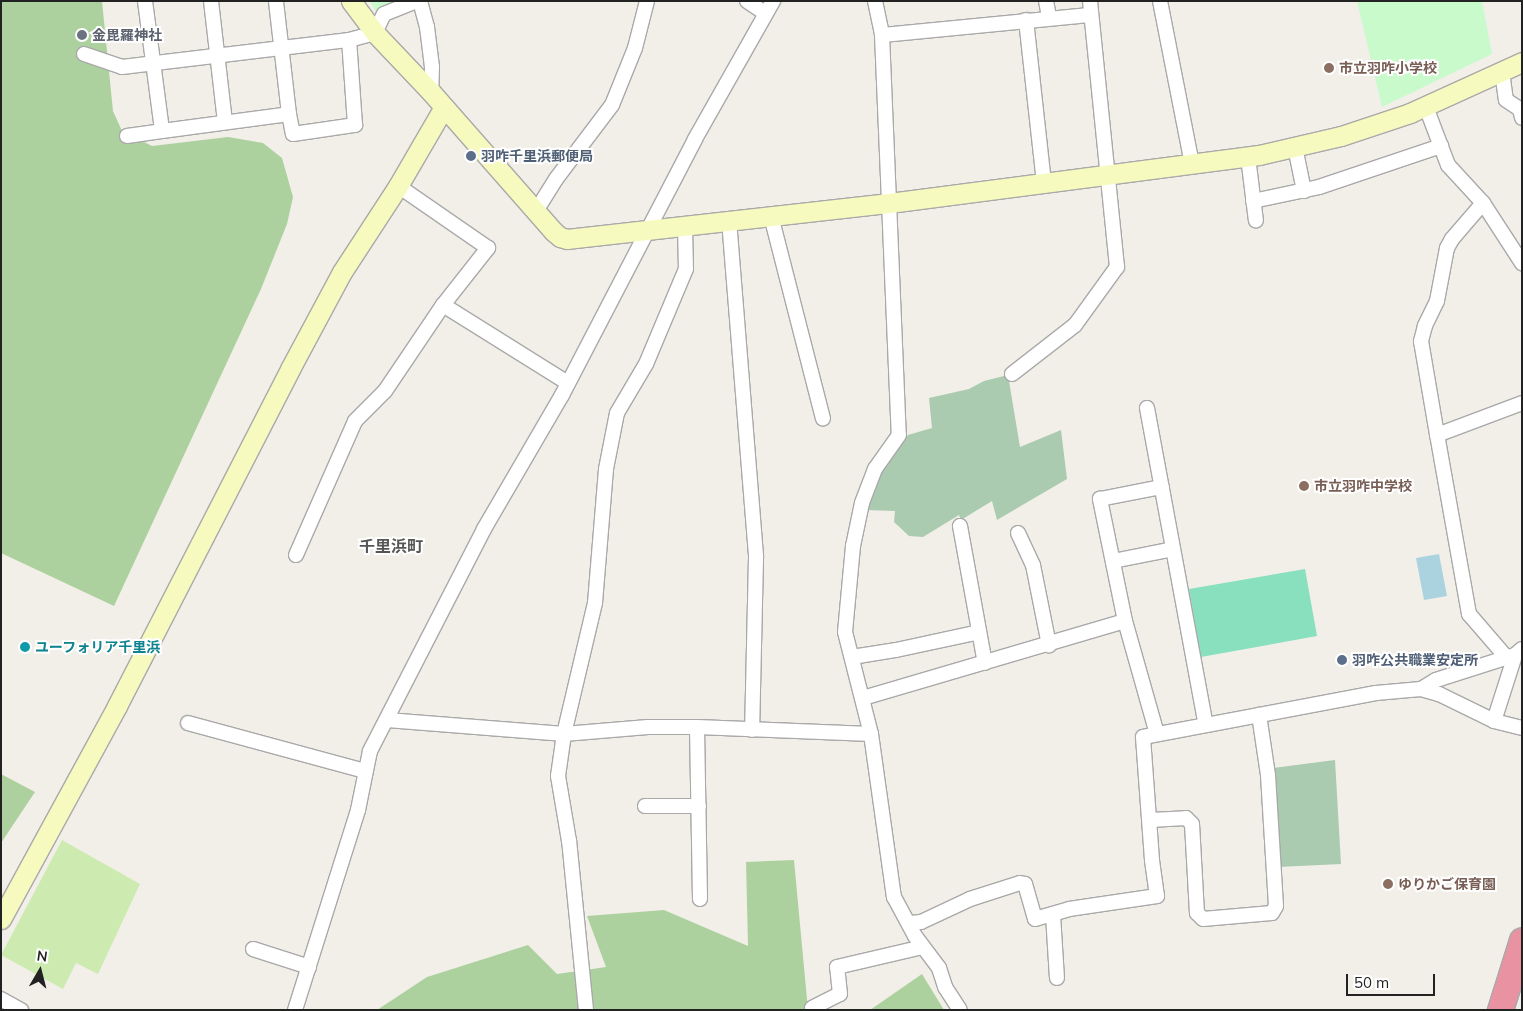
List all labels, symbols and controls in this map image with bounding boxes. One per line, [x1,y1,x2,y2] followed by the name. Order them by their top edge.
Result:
[92,27,162,43] place label: 金毘羅神社
[76,29,88,41] marker: 金毘羅神社
[1339,60,1437,76] place label: 市立羽咋小学校
[1323,62,1335,74] marker: 市立羽咋小学校
[481,148,593,164] place label: 羽咋千里浜郵便局
[465,150,477,162] marker: 羽咋千里浜郵便局
[1314,478,1412,494] place label: 市立羽咋中学校
[1298,480,1310,492] marker: 市立羽咋中学校
[359,536,423,556] district label: 千里浜町
[35,639,161,655] place label: ユーフォリア千里浜
[19,641,31,653] marker: ユーフォリア千里浜
[1352,652,1478,668] place label: 羽咋公共職業安定所
[1336,654,1348,666] marker: 羽咋公共職業安定所
[1398,876,1496,892] place label: ゆりかご保育園
[1382,878,1394,890] marker: ゆりかご保育園
[15,946,65,996] north arrow
[36,946,49,966] text: N
[1348,964,1437,996] scale bar
[1354,973,1389,992] text: 50 m

